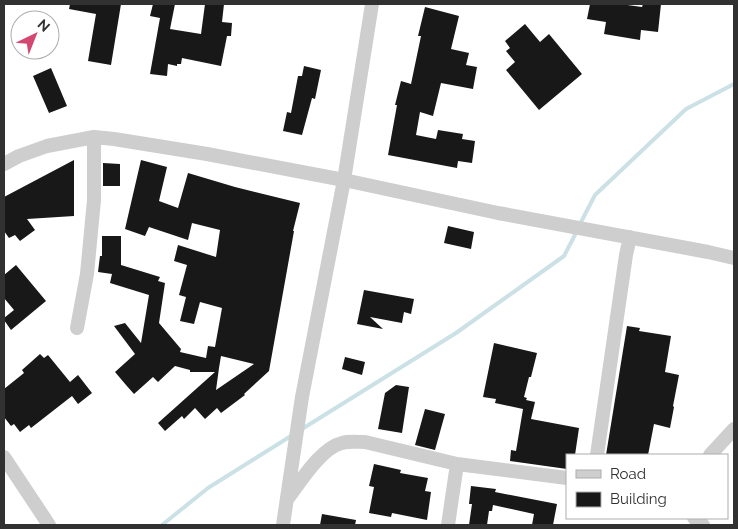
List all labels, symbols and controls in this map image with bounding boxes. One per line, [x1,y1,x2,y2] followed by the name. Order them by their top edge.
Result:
[10,10,60,60] north arrow
[35,16,53,35] text: N
[566,454,728,519] legend
[610,465,646,483] text: Road
[610,490,667,508] text: Building

